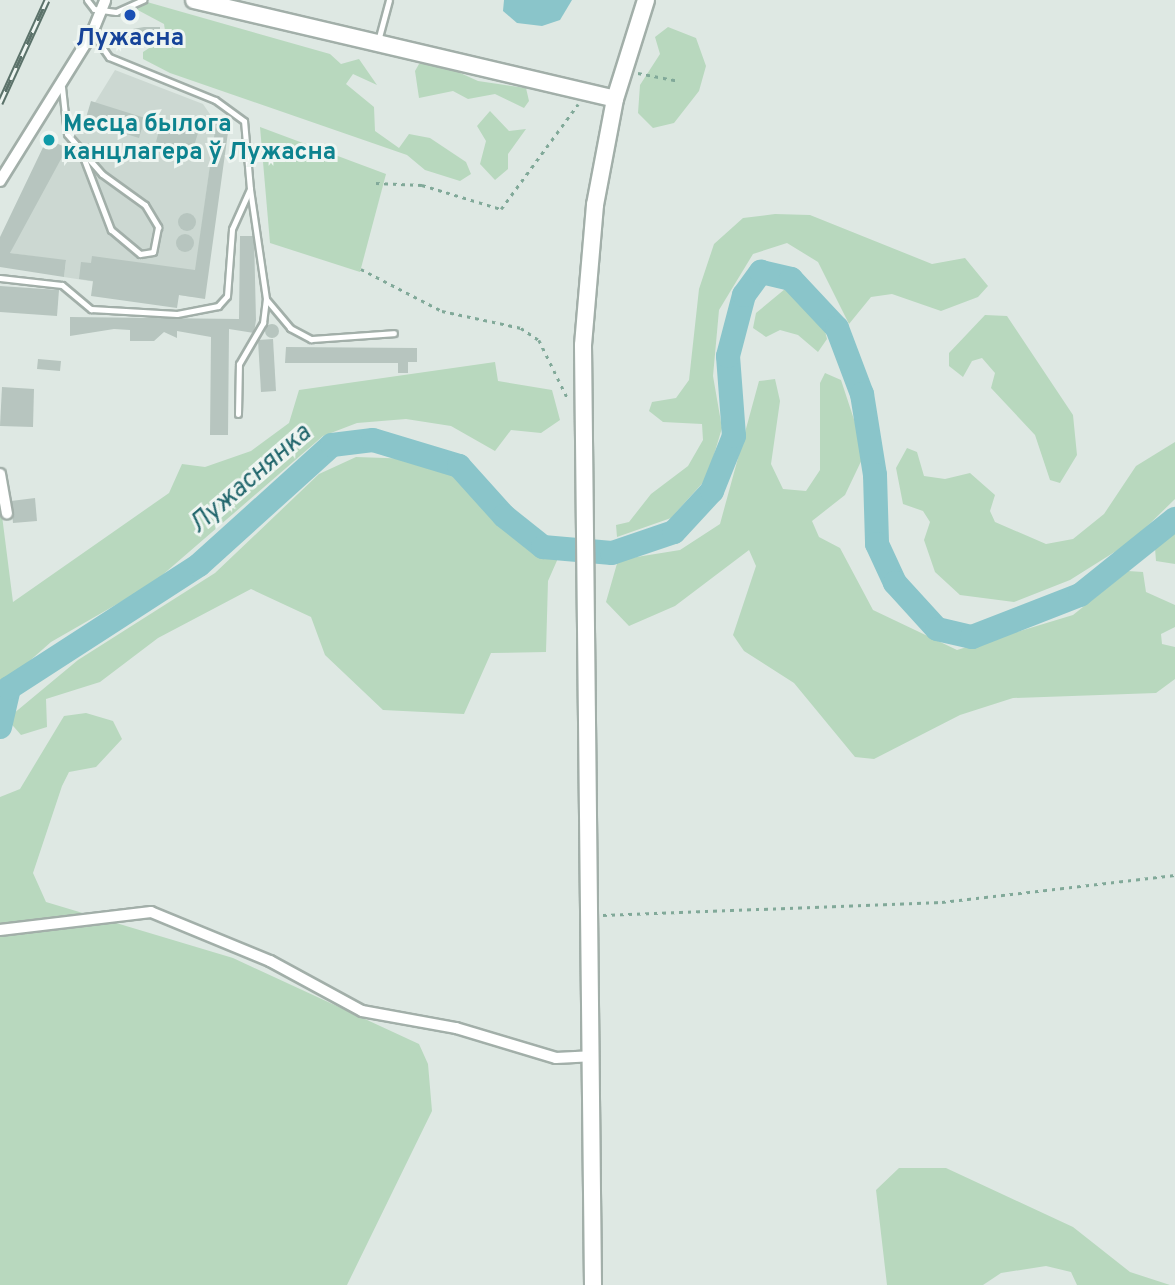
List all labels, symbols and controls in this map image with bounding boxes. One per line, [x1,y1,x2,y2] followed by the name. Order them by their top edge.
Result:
[122,7,138,23] marker: Лужасна
[76,26,184,54] place label: Лужасна
[63,112,336,168] place label: Месца былога канцлагера ў Лужасна
[41,132,57,148] marker: Месца былога канцлагера ў Лужасна
[184,419,318,541] water label: Лужаснянка

